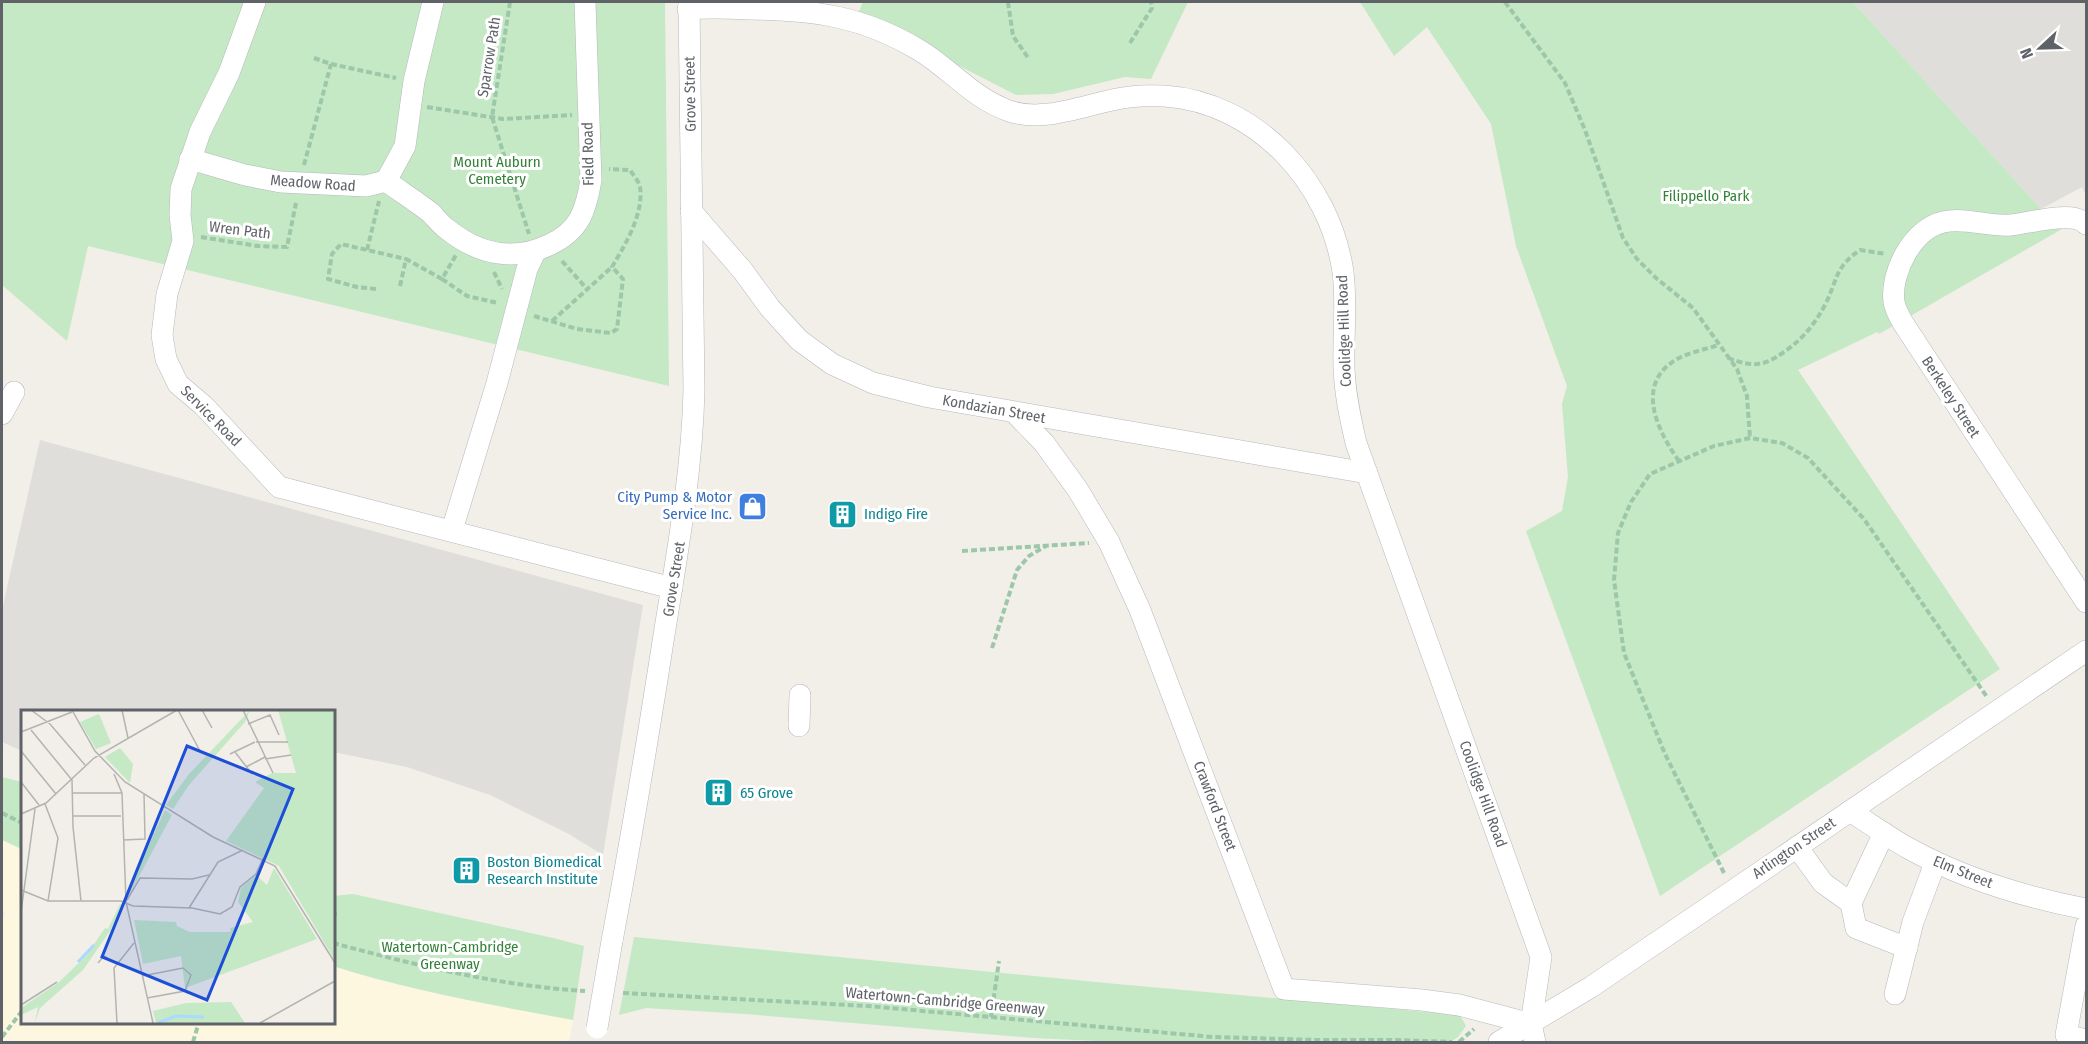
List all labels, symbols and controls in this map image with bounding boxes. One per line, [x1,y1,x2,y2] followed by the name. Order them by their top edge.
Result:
[474,16,504,98] street label: Sparrow Path
[2010,18,2070,78] north arrow
[2016,45,2037,61] text: N
[680,56,700,132] street label: Grove Street
[578,122,598,186] street label: Field Road
[453,153,541,188] park label: Mount Auburn Cemetery
[270,171,356,195] street label: Meadow Road
[1663,187,1749,205] park label: Filippello Park
[208,217,272,243] street label: Wren Path
[1333,275,1355,387] street label: Coolidge Hill Road
[1918,353,1984,441] street label: Berkeley Street
[177,382,245,450] street label: Service Road
[941,391,1047,427] street label: Kondazian Street
[617,488,733,523] place label: City Pump & Motor Service Inc.
[737,490,769,522] shop icon: City Pump & Motor Service Inc.
[827,498,859,530] building icon: Indigo Fire
[864,505,928,523] place label: Indigo Fire
[659,540,689,618] street label: Grove Street
[21,710,334,1023] inset map
[1455,738,1511,850] street label: Coolidge Hill Road
[1190,758,1240,854] street label: Crawford Street
[703,777,735,809] building icon: 65 Grove
[740,784,793,802] place label: 65 Grove
[1749,813,1839,883] street label: Arlington Street
[1930,852,1996,892] street label: Elm Street
[487,853,602,888] place label: Boston Biomedical Research Institute
[450,855,482,887] building icon: Boston Biomedical Research Institute
[382,938,518,973] park label: Watertown-Cambridge Greenway
[845,983,1046,1019] street label: Watertown-Cambridge Greenway

